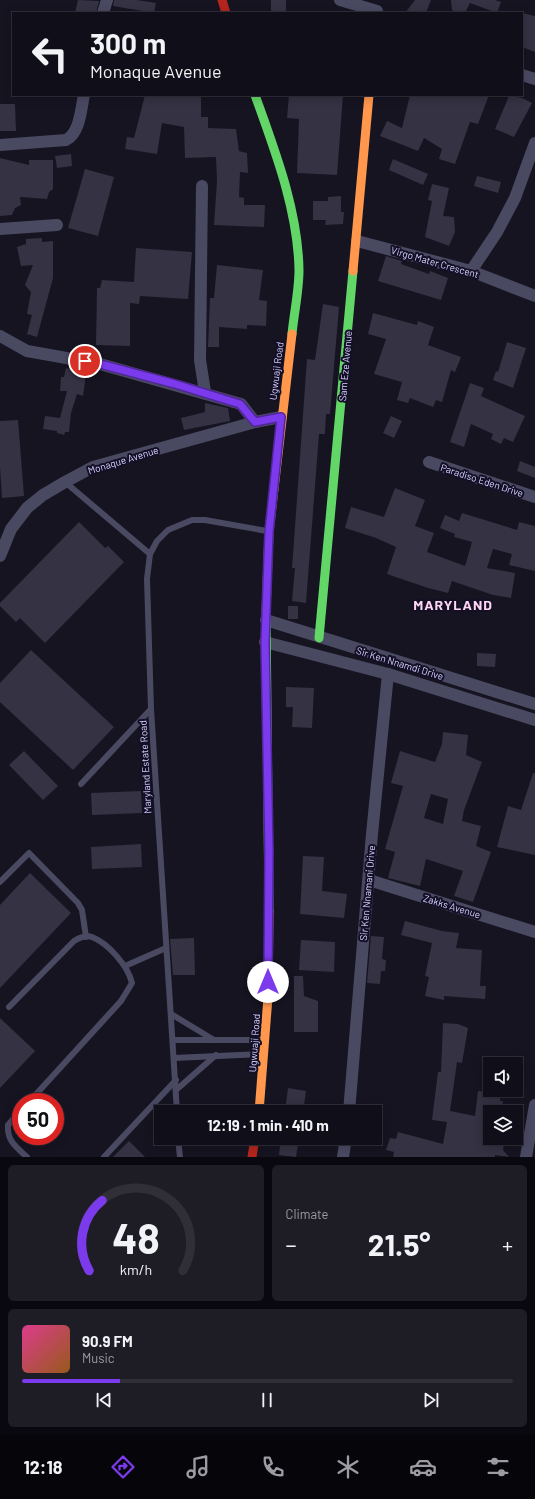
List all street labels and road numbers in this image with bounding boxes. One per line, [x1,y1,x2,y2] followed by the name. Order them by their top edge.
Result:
[390,244,481,280] street label: Virgo Mater Crescent
[336,330,354,402] street label: Sam Eze Avenue
[266,341,286,401] street label: Ugwuaji Road
[86,444,160,476] street label: Monaque Avenue
[439,461,525,499] street label: Paradiso Eden Drive
[355,644,445,682] street label: Sir Ken Nnamdi Drive
[137,720,153,814] street label: Maryland Estate Road
[357,845,377,941] street label: Sir Ken Nnamani Drive
[422,892,482,920] street label: Zakks Avenue
[246,1013,262,1073] street label: Ugwuaji Road

